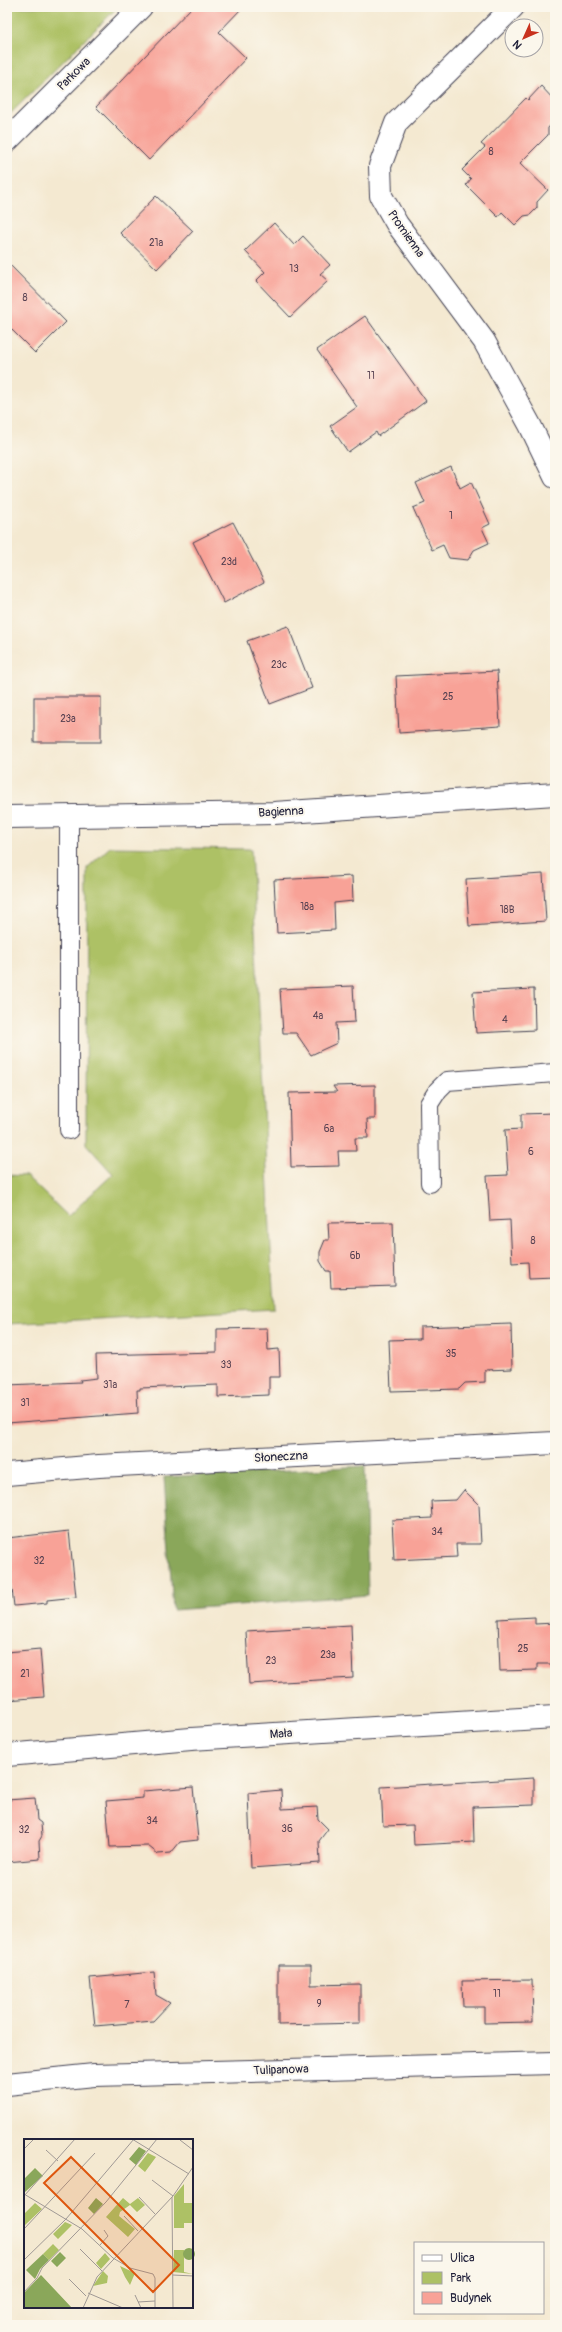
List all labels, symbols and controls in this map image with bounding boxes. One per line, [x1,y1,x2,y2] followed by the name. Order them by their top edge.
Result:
[504,18,544,58] north arrow
[510,37,525,52] text: N
[54,54,94,94] street label: Parkowa
[488,146,494,158] house number: 8
[384,208,428,261] street label: Promienna
[149,237,163,249] house number: 21a
[289,263,299,275] house number: 13
[22,292,28,304] house number: 8
[367,370,375,382] house number: 11
[449,510,453,522] house number: 1
[221,556,237,568] house number: 23d
[271,659,287,671] house number: 23c
[442,691,454,703] house number: 25
[60,713,76,725] house number: 23a
[258,803,304,821] street label: Bagienna
[300,901,314,913] house number: 18a
[500,904,515,916] house number: 18B
[313,1010,324,1022] house number: 4a
[502,1014,508,1026] house number: 4
[324,1123,335,1135] house number: 6a
[528,1146,534,1158] house number: 6
[530,1235,536,1247] house number: 8
[350,1250,360,1262] house number: 6b
[446,1348,457,1360] house number: 35
[220,1359,232,1371] house number: 33
[103,1379,117,1391] house number: 31a
[20,1397,30,1409] house number: 31
[254,1448,309,1466] street label: Słoneczna
[431,1526,443,1538] house number: 34
[33,1555,45,1567] house number: 32
[517,1643,529,1655] house number: 25
[320,1649,336,1661] house number: 23a
[266,1655,277,1667] house number: 23
[20,1668,30,1680] house number: 21
[269,1726,293,1742] street label: Mała
[146,1815,158,1827] house number: 34
[281,1823,293,1835] house number: 36
[18,1824,30,1836] house number: 32
[493,1988,501,2000] house number: 11
[316,1998,322,2010] house number: 9
[124,1999,130,2011] house number: 7
[253,2062,309,2078] street label: Tulipanowa
[24,2139,193,2308] inset map
[414,2242,544,2314] legend
[450,2251,475,2266] text: Ulica
[450,2271,471,2286] text: Park
[450,2291,492,2306] text: Budynek

